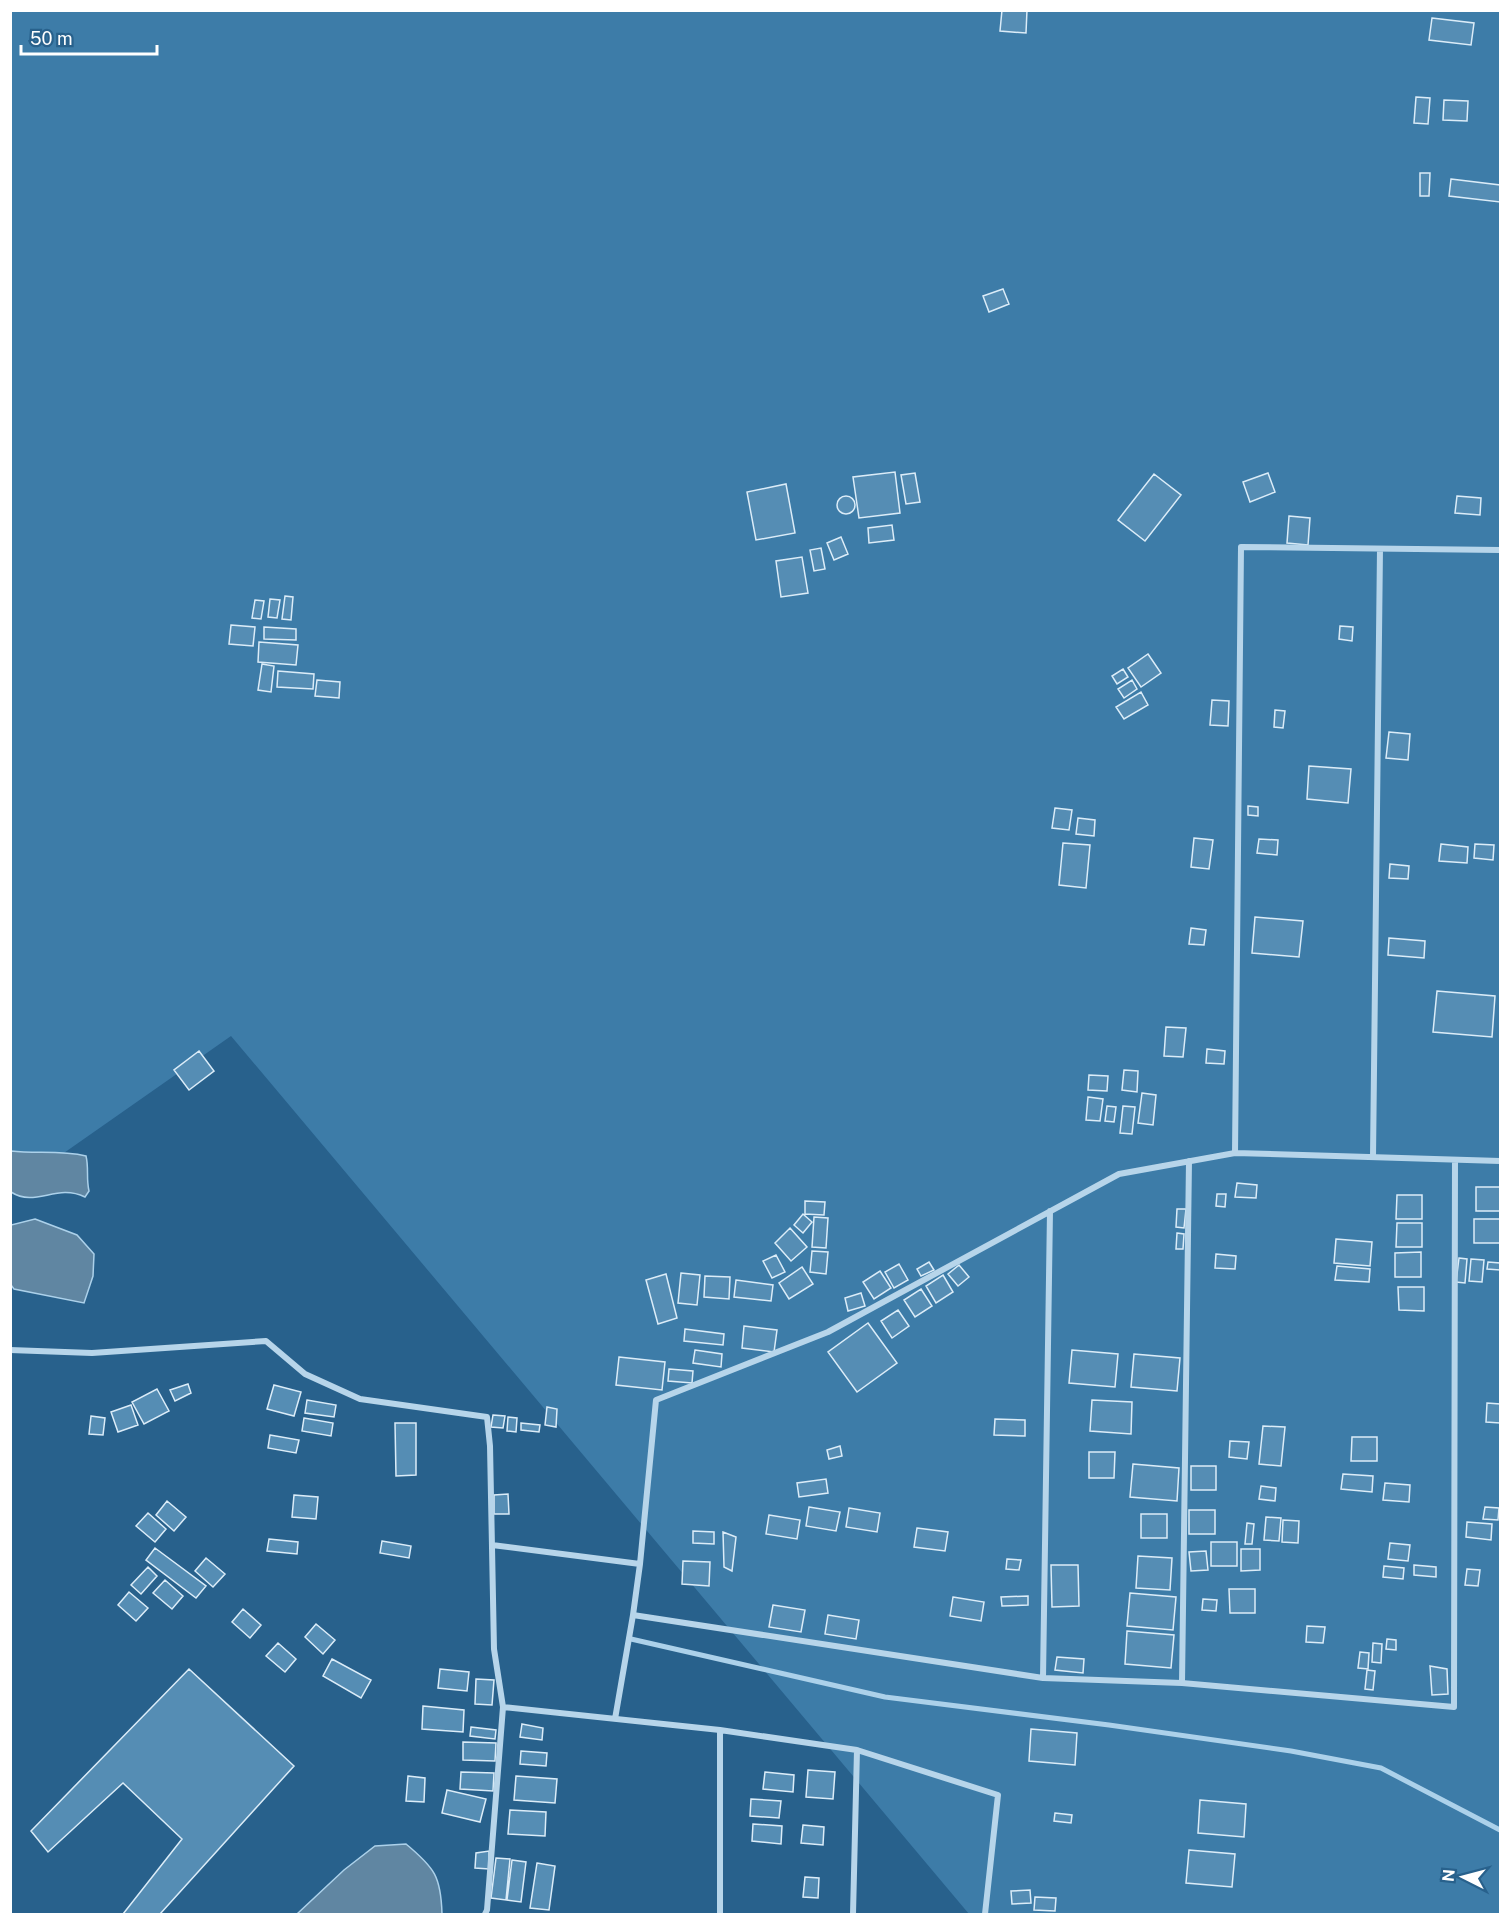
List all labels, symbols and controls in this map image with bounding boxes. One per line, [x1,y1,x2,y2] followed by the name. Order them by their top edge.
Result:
[21,18,158,56] scale bar
[30,28,73,49] text: 50 m
[1433,1847,1493,1907] north arrow
[1438,1868,1459,1883] text: N

